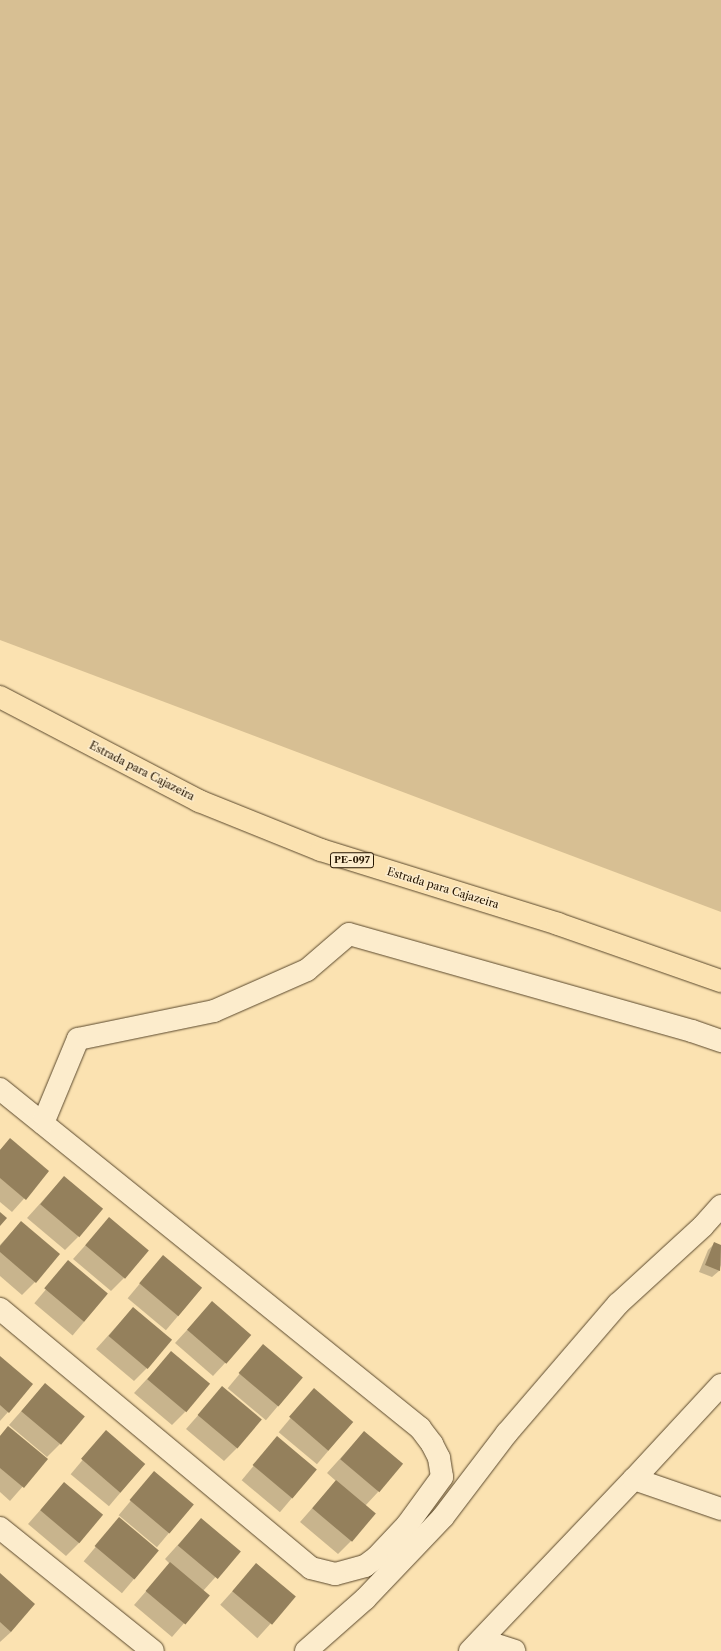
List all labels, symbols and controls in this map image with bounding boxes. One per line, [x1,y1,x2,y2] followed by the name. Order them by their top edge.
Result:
[87,739,197,803] street label: Estrada para Cajazeira
[330,852,374,868] road number: PE-097
[385,865,501,911] street label: Estrada para Cajazeira

